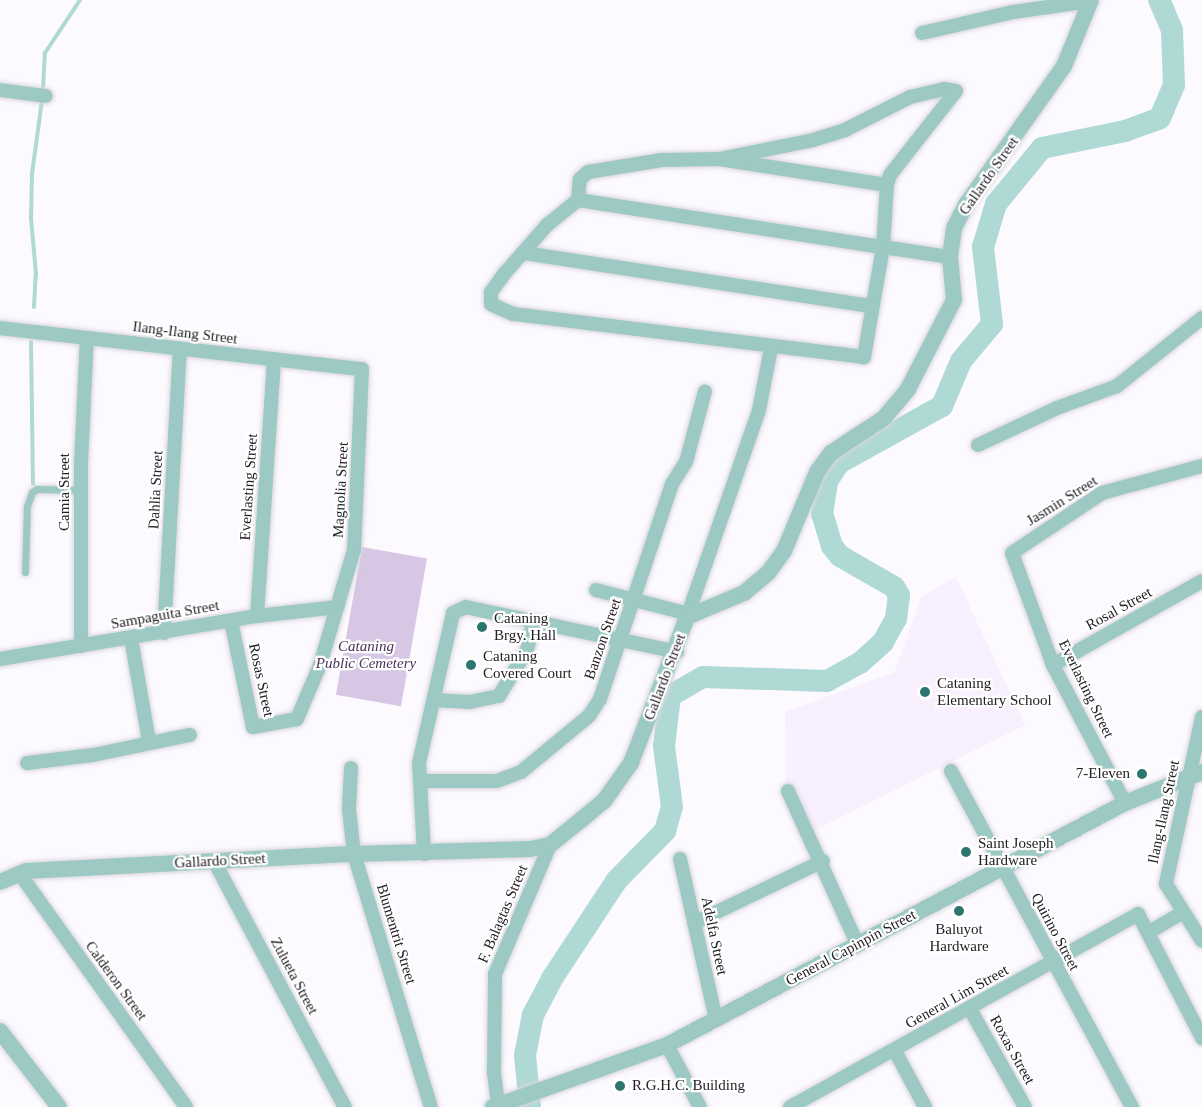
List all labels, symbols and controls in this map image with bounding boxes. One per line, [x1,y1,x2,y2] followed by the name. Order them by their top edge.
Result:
[955,133,1023,219] street label: Gallardo Street
[132,318,238,348] street label: Ilang-Ilang Street
[236,433,262,541] street label: Everlasting Street
[329,441,353,539] street label: Magnolia Street
[145,450,167,530] street label: Dahlia Street
[56,453,74,531] street label: Camia Street
[1023,472,1101,530] street label: Jasmin Street
[1083,583,1155,635] street label: Rosal Street
[581,596,625,682] street label: Banzon Street
[109,597,221,633] street label: Sampaguita Street
[494,609,556,644] place label: Cataning Brgy. Hall
[475,620,489,634] marker: Cataning Brgy. Hall
[640,631,690,723] street label: Gallardo Street
[316,637,416,672] park label: Cataning Public Cemetery
[1054,637,1118,741] street label: Everlasting Street
[244,642,278,718] street label: Rosas Street
[483,647,572,682] place label: Cataning Covered Court
[464,658,478,672] marker: Cataning Covered Court
[937,674,1052,709] place label: Cataning Elementary School
[918,685,932,699] marker: Cataning Elementary School
[1144,759,1184,865] street label: Ilang-Ilang Street
[1076,765,1130,783] place label: 7-Eleven
[1135,767,1149,781] marker: 7-Eleven
[978,834,1053,869] place label: Saint Joseph Hardware
[959,845,973,859] marker: Saint Joseph Hardware
[174,850,266,872] street label: Gallardo Street
[474,862,532,966] street label: F. Balagtas Street
[372,882,420,986] street label: Blumentrit Street
[1027,890,1083,974] street label: Quirino Street
[697,895,731,977] street label: Adelfa Street
[952,904,966,918] marker: Baluyot Hardware
[783,906,919,990] street label: General Capinpin Street
[929,920,989,955] place label: Baluyot Hardware
[266,934,322,1018] street label: Zulueta Street
[81,938,151,1024] street label: Calderon Street
[902,961,1012,1033] street label: General Lim Street
[986,1012,1038,1088] street label: Roxas Street
[632,1077,745,1095] place label: R.G.H.C. Building
[613,1079,627,1093] marker: R.G.H.C. Building

